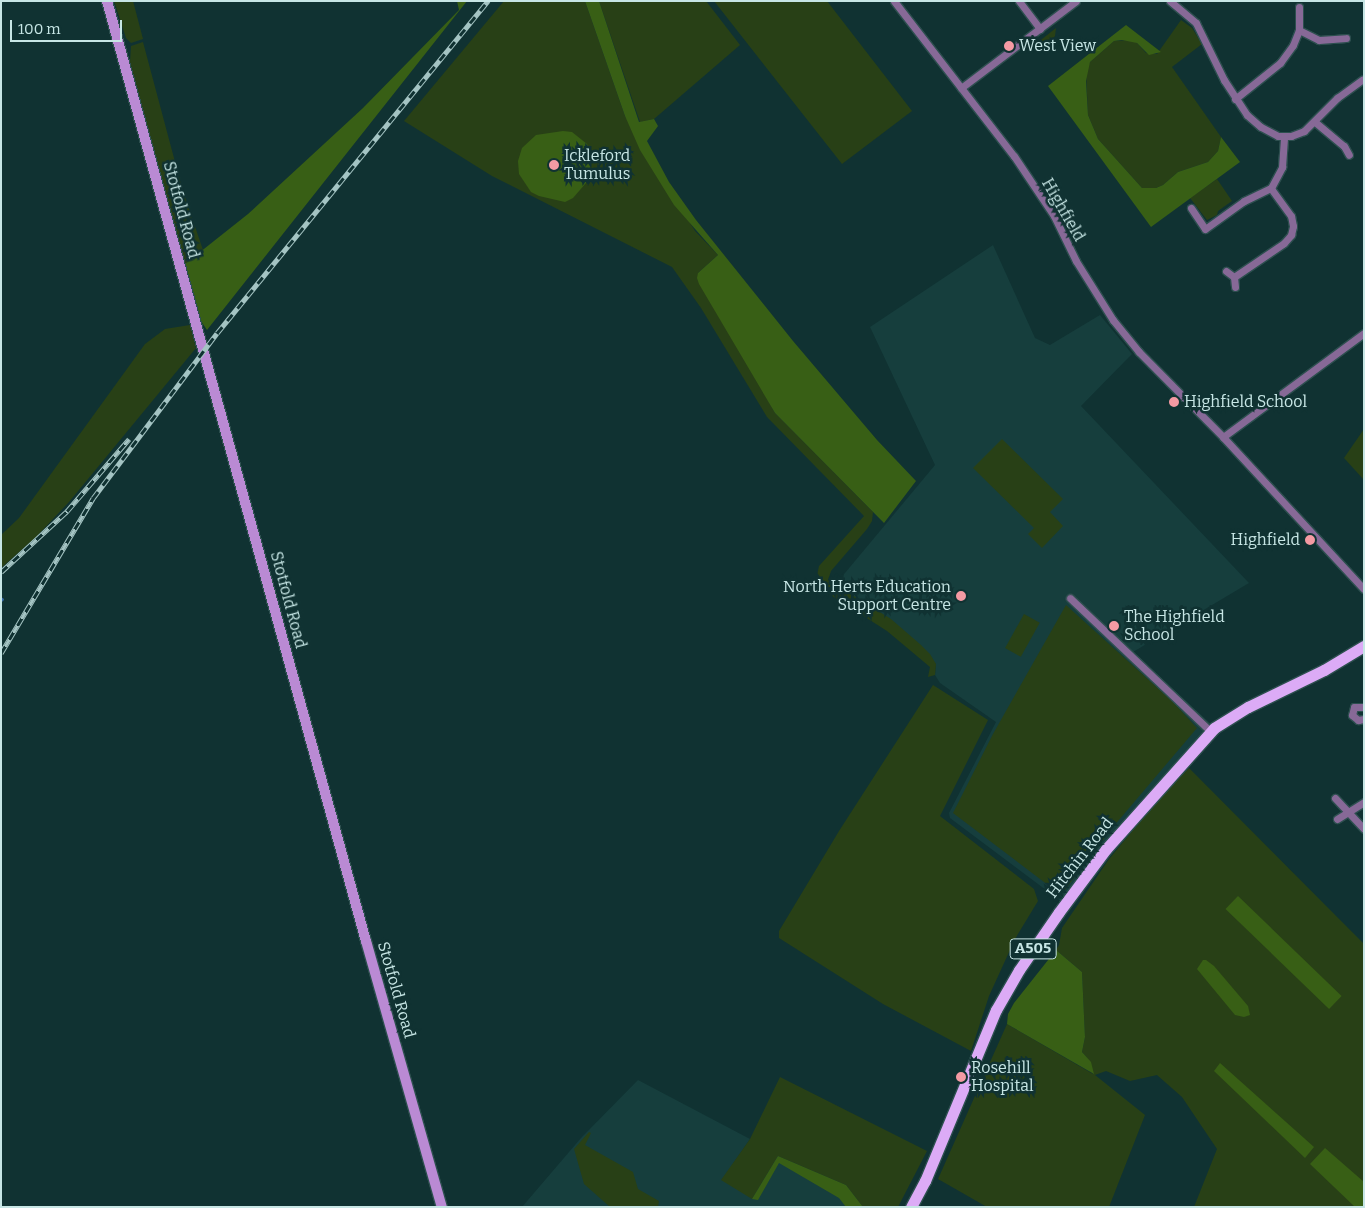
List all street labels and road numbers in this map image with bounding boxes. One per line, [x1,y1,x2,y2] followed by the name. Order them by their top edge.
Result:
[159,159,203,261] street label: Stotfold Road
[1037,175,1089,245] street label: Highfield
[266,549,310,651] street label: Stotfold Road
[1043,814,1117,902] street label: Hitchin Road
[1009,936,1057,962] road number: A505
[373,940,419,1040] street label: Stotfold Road

